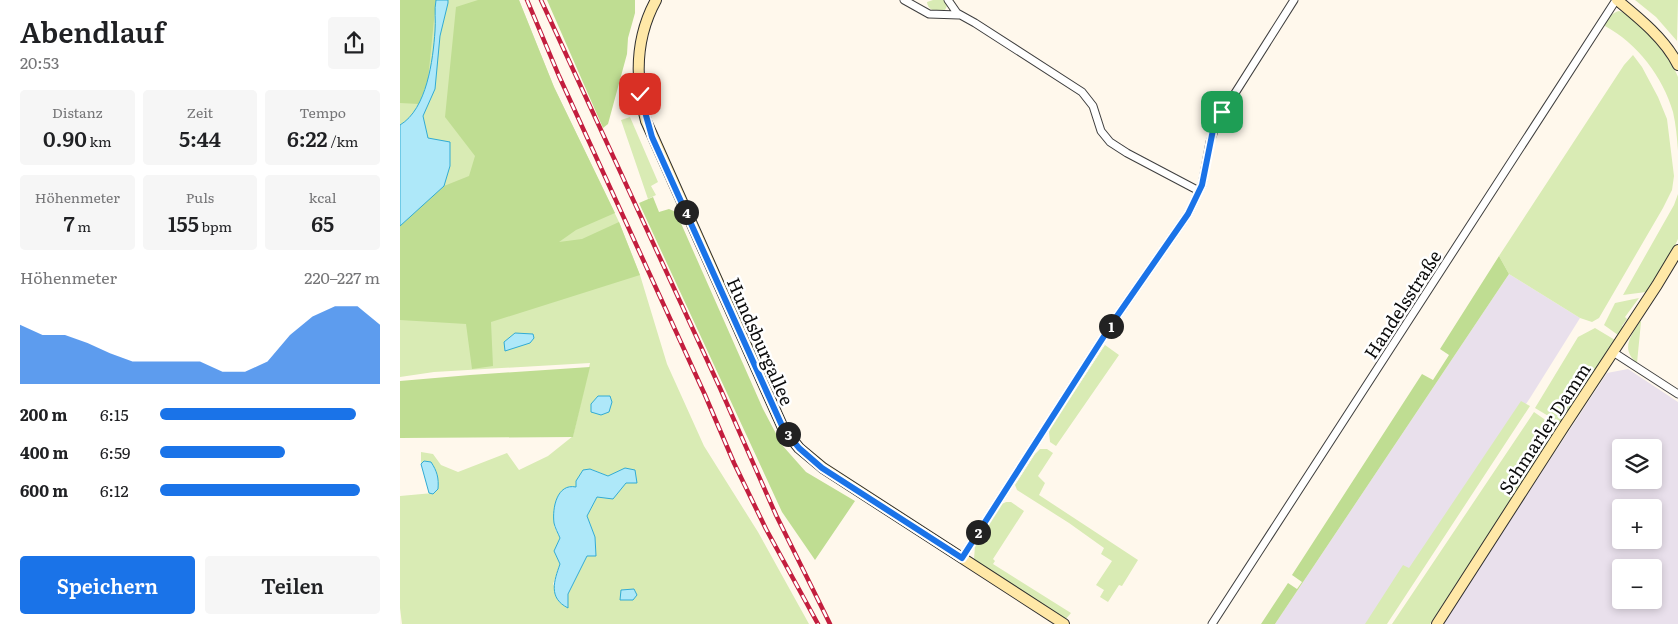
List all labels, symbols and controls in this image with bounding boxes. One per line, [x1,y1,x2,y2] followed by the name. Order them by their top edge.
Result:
[20,10,165,52] text: Abendlauf
[328,17,380,69] button: share
[20,50,60,74] text: 20:53
[619,73,661,115] pin
[626,80,654,108] icon: check
[1201,91,1243,133] pin
[1208,98,1236,126] icon: arrive
[52,102,103,122] text: Distanz
[187,102,213,122] text: Zeit
[299,102,346,122] text: Tempo
[43,122,87,153] text: 0.90
[179,122,221,153] text: 5:44
[287,122,328,153] text: 6:22
[87,131,112,151] text: km
[328,131,358,151] text: /km
[35,187,120,207] text: Höhenmeter
[186,187,214,207] text: Puls
[309,187,336,207] text: kcal
[674,200,698,224] pin: 4
[682,202,691,222] text: 4
[64,207,75,238] text: 7
[168,207,199,238] text: 155
[311,207,334,238] text: 65
[75,216,91,236] text: m
[199,216,232,236] text: bpm
[1357,244,1447,364] street label: Handelsstraße
[20,265,117,289] text: Höhenmeter
[304,265,380,289] text: 220–227 m
[721,273,801,409] street label: Hundsburgallee
[1098,314,1124,338] pin: 1
[1109,316,1114,336] text: 1
[1491,357,1597,499] street label: Schmarler Damm
[20,402,67,426] text: 200 m
[100,402,129,426] text: 6:15
[776,422,800,446] pin: 3
[785,424,792,444] text: 3
[1612,439,1662,609] map controls
[1612,439,1662,489] button: layers
[20,440,69,464] text: 400 m
[100,440,130,464] text: 6:59
[20,478,68,502] text: 600 m
[100,478,129,502] text: 6:12
[1612,499,1662,549] button: +
[966,520,990,544] pin: 2
[975,522,982,542] text: 2
[20,556,195,614] button: Speichern
[205,556,380,614] button: Teilen
[1612,559,1662,609] button: −

